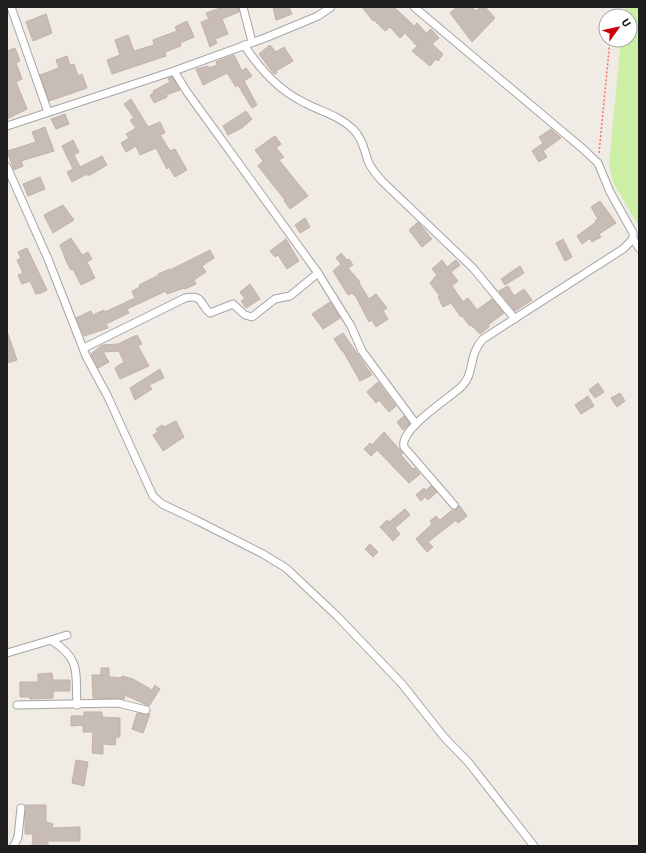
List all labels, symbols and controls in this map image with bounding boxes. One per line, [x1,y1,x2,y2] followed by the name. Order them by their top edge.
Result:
[598,8,638,48] north arrow
[618,16,633,29] text: U

